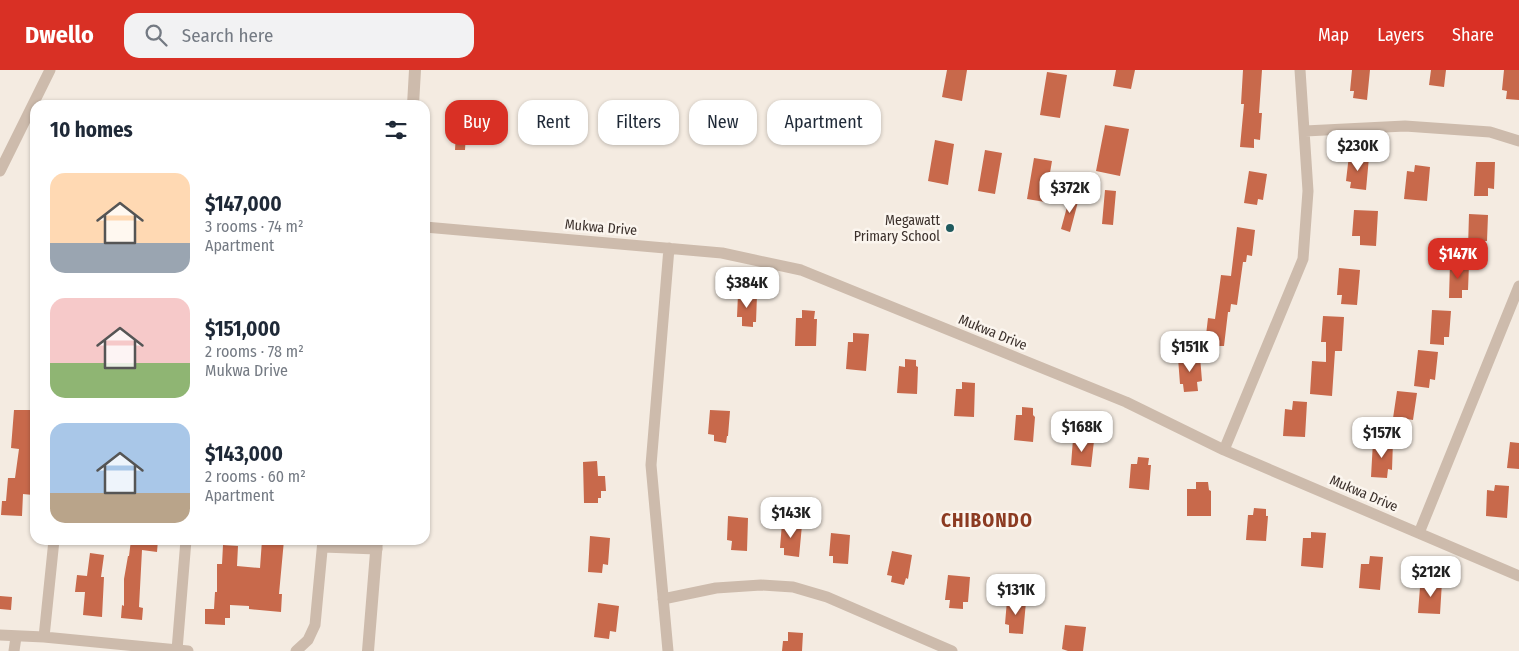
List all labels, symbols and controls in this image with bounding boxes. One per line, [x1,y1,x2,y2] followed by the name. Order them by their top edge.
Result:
[124,13,474,58] search box
[25,21,94,49] text: Dwello
[142,21,170,49] icon: search
[182,24,273,47] text: Search here
[1318,24,1349,46] text: Map
[1377,24,1424,46] text: Layers
[1452,24,1494,46] text: Share
[445,100,508,145] chip: Buy
[518,100,588,145] chip: Rent
[598,100,679,145] chip: Filters
[689,100,757,145] chip: New
[767,100,881,145] chip: Apartment
[382,116,410,144] icon: filters
[50,117,133,143] text: 10 homes
[1323,129,1393,172] pin: $230K
[1338,136,1378,155] text: $230K
[1035,172,1105,214] pin: $372K
[1051,178,1089,197] text: $372K
[205,191,282,217] text: $147,000
[90,193,150,253] icon: home
[854,212,940,245] place label: Megawatt Primary School
[564,216,638,239] street label: Mukwa Drive
[205,217,303,236] text: 3 rooms · 74 m²
[944,222,956,234] marker: Megawatt Primary School
[205,236,274,255] text: Apartment
[1423,238,1493,280] pin: $147K
[1439,244,1477,263] text: $147K
[712,266,782,309] pin: $384K
[726,273,768,292] text: $384K
[956,311,1030,354] street label: Mukwa Drive
[205,316,281,342] text: $151,000
[90,318,150,378] icon: home
[1155,330,1225,373] pin: $151K
[1171,337,1209,356] text: $151K
[205,342,304,361] text: 2 rooms · 78 m²
[205,361,288,380] text: Mukwa Drive
[1047,410,1117,453] pin: $168K
[1347,416,1417,459] pin: $157K
[1062,417,1102,436] text: $168K
[1363,423,1401,442] text: $157K
[205,441,283,467] text: $143,000
[90,443,150,503] icon: home
[205,467,306,486] text: 2 rooms · 60 m²
[1327,471,1401,515] street label: Mukwa Drive
[205,486,274,505] text: Apartment
[756,496,826,539] pin: $143K
[771,503,811,522] text: $143K
[941,509,1033,532] district label: CHIBONDO
[1396,556,1466,598] pin: $212K
[1412,562,1450,581] text: $212K
[981,574,1051,616] pin: $131K
[997,580,1035,599] text: $131K

